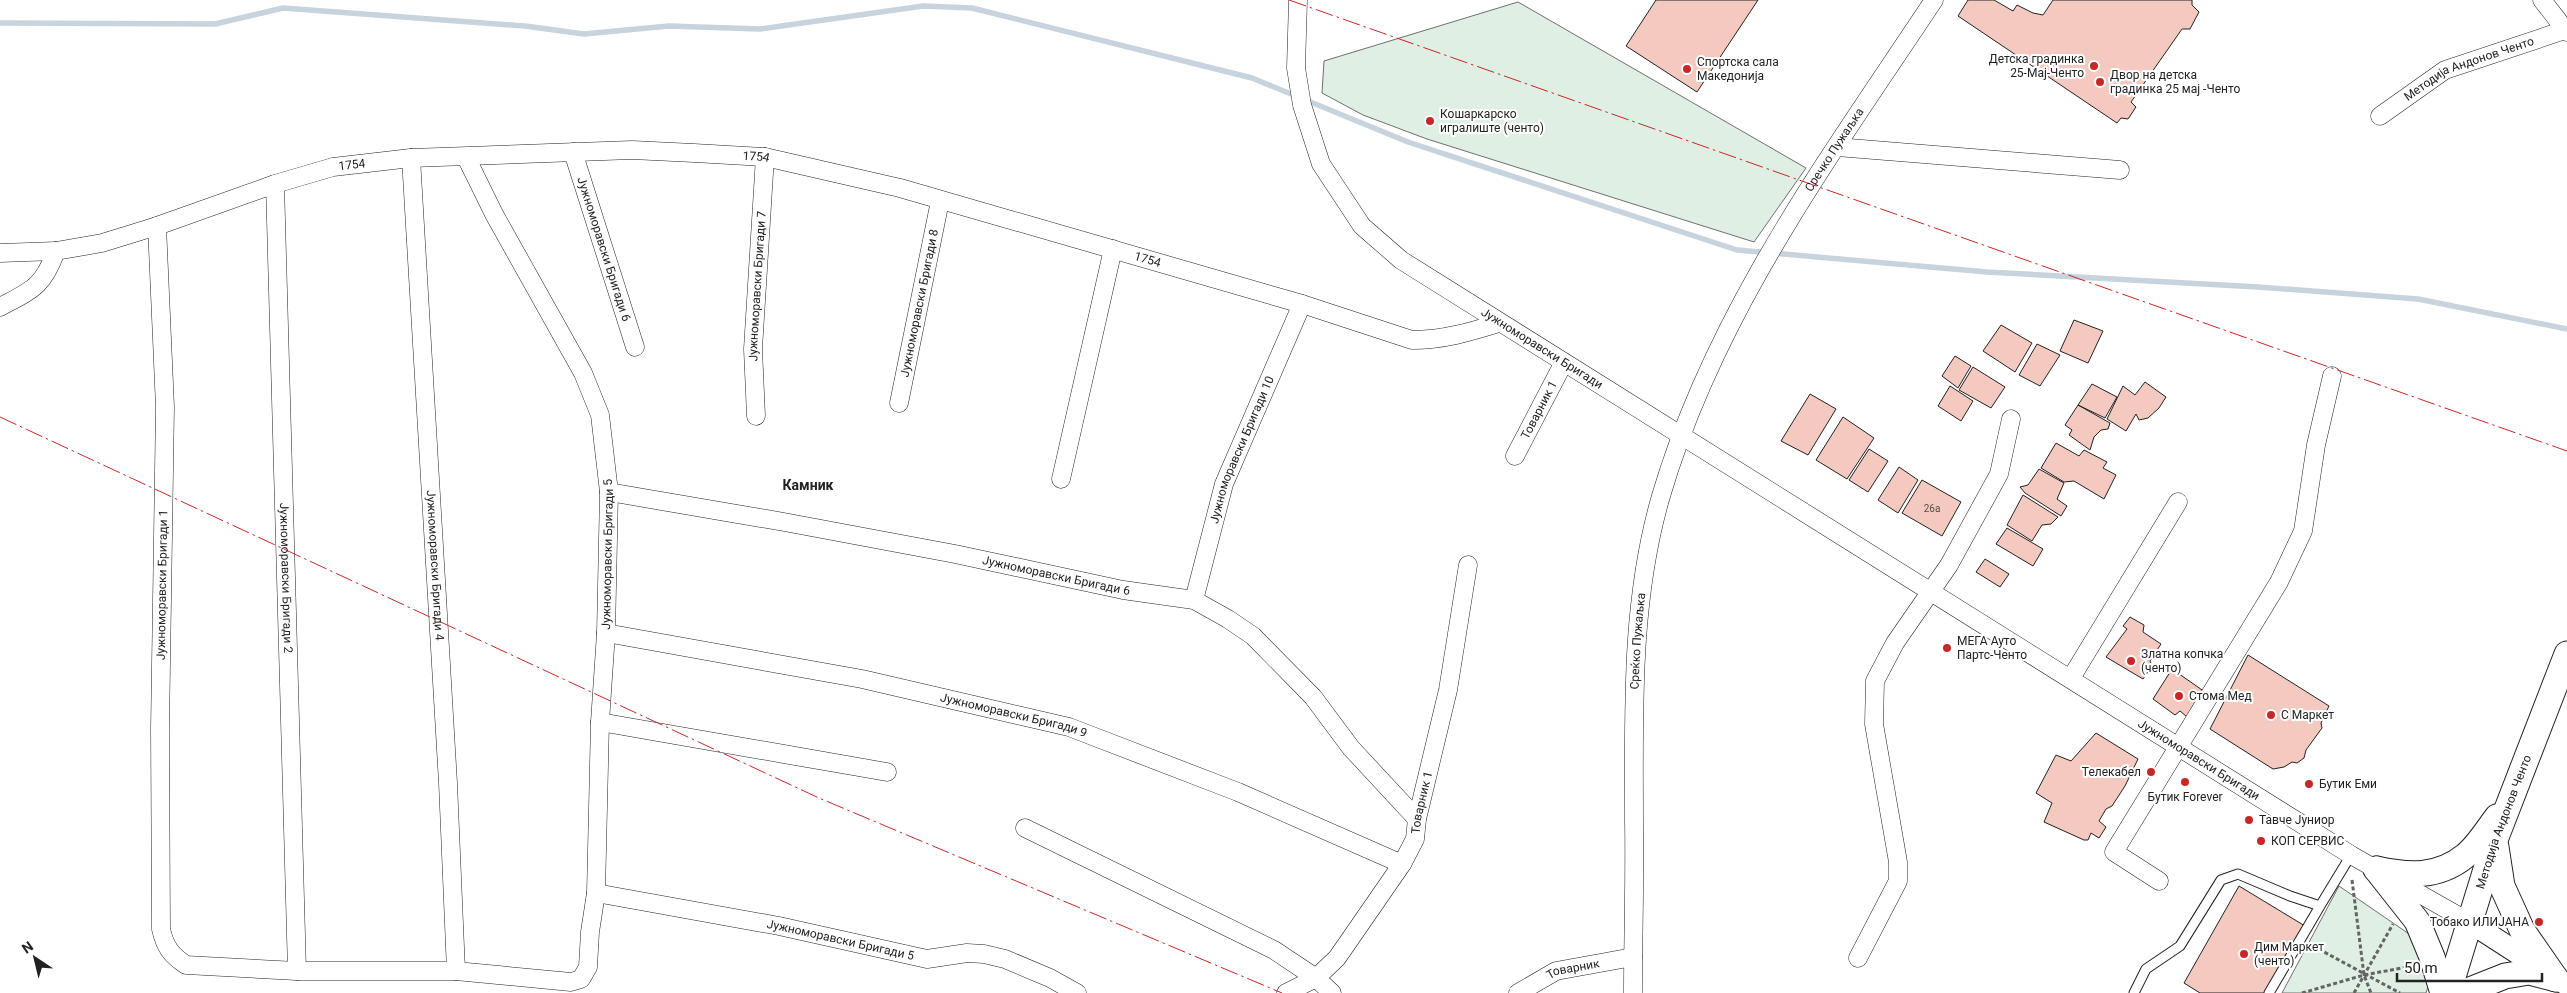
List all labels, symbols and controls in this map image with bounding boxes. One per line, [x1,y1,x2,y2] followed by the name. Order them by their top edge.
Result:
[2401,34,2536,104] street label: Методија Андонов Ченто
[1989,52,2084,80] place label: Детска градинка 25-Мај-Ченто
[1697,55,1779,83] place label: Спортска сала Македонија
[2088,60,2100,72] marker: Детска градинка 25-Мај-Ченто
[1681,63,1693,75] marker: Спортска сала Македонија
[2110,68,2240,96] place label: Двор на детска градинка 25 мај -Ченто
[2094,76,2106,88] marker: Двор на детска градинка 25 мај -Ченто
[1802,105,1867,194] street label: Сречко Пужаљка
[1440,107,1544,135] place label: Кошаркарско игралиште (ченто)
[1424,115,1436,127] marker: Кошаркарско игралиште (ченто)
[742,149,771,165] street label: 1754
[338,156,366,173] street label: 1754
[574,175,633,323] street label: Јужноморавски Бригади 6
[746,210,769,362] street label: Јужноморавски Бригади 7
[897,228,941,378] street label: Јужноморавски Бригади 8
[1133,249,1163,270] street label: 1754
[1479,305,1606,392] street label: Јужноморавски Бригади
[1207,374,1277,525] street label: Јужноморавски Бригади 10
[1518,378,1560,441] street label: Товарник 1
[783,477,834,493] district label: Камник
[599,478,616,630] street label: Јужноморавски Бригади 5
[424,490,447,641] street label: Јужноморавски Бригади 4
[277,502,295,654] street label: Јужноморавски Бригади 2
[1924,503,1940,514] house number: 26а
[154,510,170,660] street label: Јужноморавски Бригади 1
[981,553,1131,598] street label: Јужноморавски Бригади 6
[1628,592,1648,690] street label: Среќко Пужаљка
[1957,634,2027,662] place label: МЕГА Ауто Партс-Ченто
[1941,642,1953,654] marker: МЕГА Ауто Партс-Ченто
[2141,647,2223,675] place label: Златна копчка (ченто)
[2125,655,2137,667] marker: Златна копчка (ченто)
[2189,689,2252,703] place label: Стома Мед
[939,690,1089,740] street label: Јужноморавски Бригади 9
[2173,690,2185,702] marker: Стома Мед
[2281,708,2334,722] place label: С Маркет
[2265,709,2277,721] marker: С Маркет
[2135,716,2262,803] street label: Јужноморавски Бригади
[2473,753,2534,891] street label: Методија Андонов Ченто
[2082,765,2141,779] place label: Телекабел
[2145,766,2157,778] marker: Телекабел
[1409,770,1435,835] street label: Товарник 1
[2179,776,2191,788] marker: Бутик Forever
[2319,777,2377,791] place label: Бутик Еми
[2303,778,2315,790] marker: Бутик Еми
[2147,790,2223,804] place label: Бутик Forever
[2259,813,2335,827] place label: Тавче Јуниор
[2243,814,2255,826] marker: Тавче Јуниор
[2271,834,2345,848] place label: КОП СЕРВИС
[2255,835,2267,847] marker: КОП СЕРВИС
[2430,915,2529,929] place label: Тобако ИЛИЈАНА
[2533,916,2545,928] marker: Тобако ИЛИЈАНА
[766,917,916,963] street label: Јужноморавски Бригади 5
[10,933,60,983] north arrow
[19,938,36,957] text: N
[2254,940,2324,968] place label: Дим Маркет (ченто)
[2238,948,2250,960] marker: Дим Маркет (ченто)
[2397,950,2542,982] scale bar
[1544,956,1601,982] street label: Товарник
[2404,959,2438,977] text: 50 m

